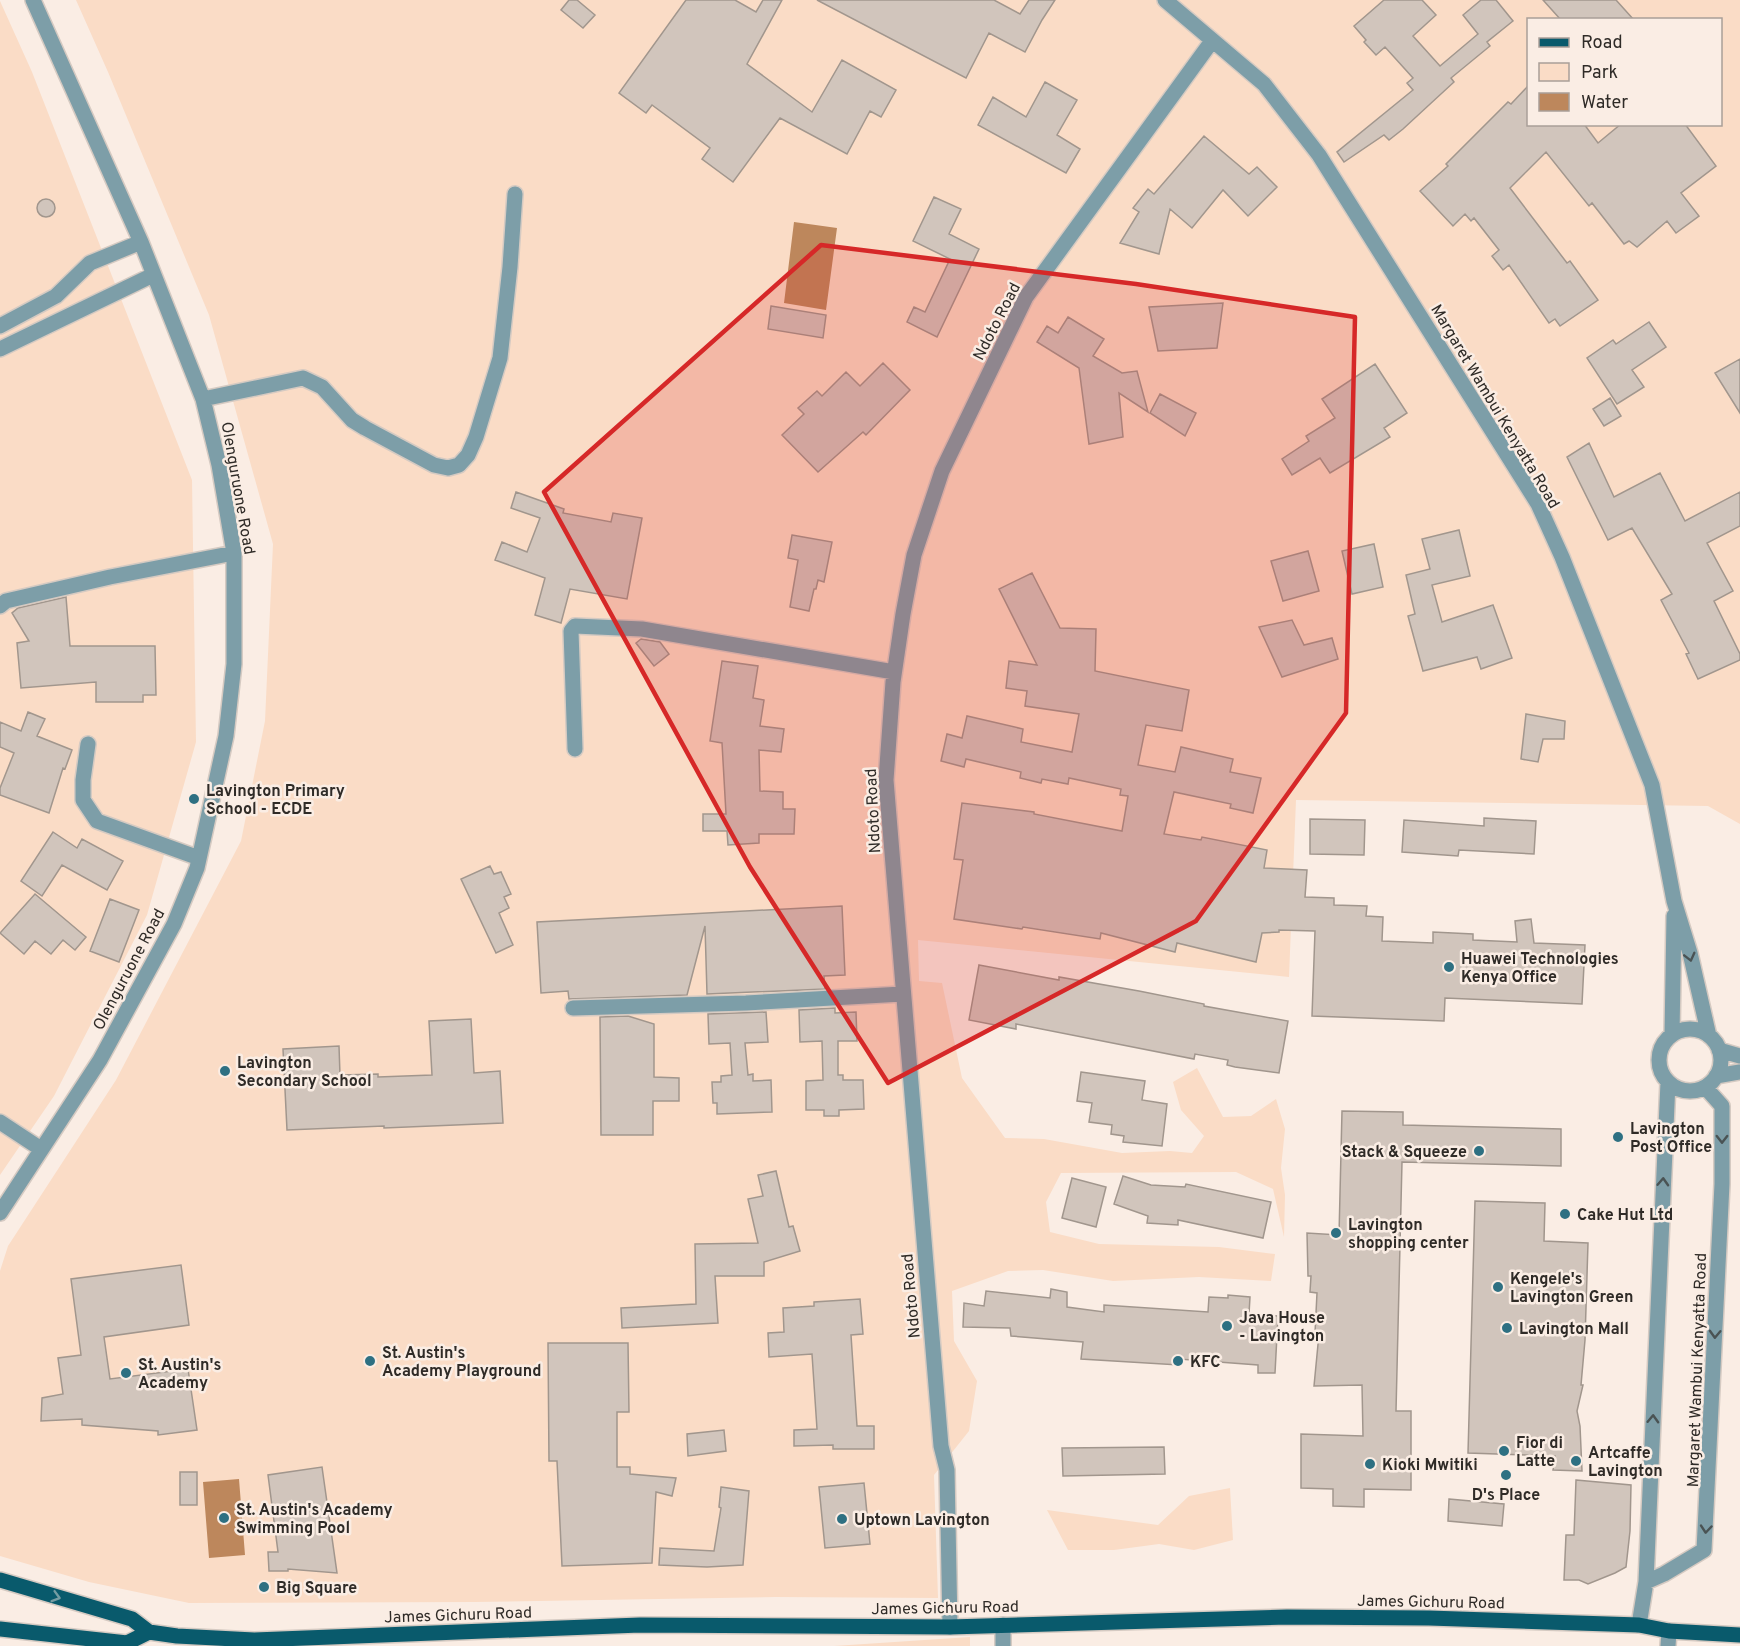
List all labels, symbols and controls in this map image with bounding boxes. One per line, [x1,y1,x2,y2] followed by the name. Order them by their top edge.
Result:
[1527,18,1722,126] legend
[1581,32,1623,55] text: Road
[1581,62,1618,85] text: Park
[1581,92,1628,115] text: Water
[970,280,1026,364] street label: Ndoto Road
[1425,301,1563,513] street label: Margaret Wambui Kenyatta Road
[216,420,259,556] street label: Olenguruone Road
[862,768,886,854] street label: Ndoto Road
[206,782,345,820] place label: Lavington Primary School - ECDE
[187,792,201,806] marker: Lavington Primary School - ECDE
[89,906,170,1034] street label: Olenguruone Road
[1461,950,1619,988] place label: Huawei Technologies Kenya Office
[1683,952,1696,962] one-way arrow
[1442,960,1456,974] marker: Huawei Technologies Kenya Office
[237,1054,372,1092] place label: Lavington Secondary School
[218,1064,232,1078] marker: Lavington Secondary School
[1630,1120,1712,1158] place label: Lavington Post Office
[1611,1130,1625,1144] marker: Lavington Post Office
[1716,1135,1728,1144] one-way arrow
[1342,1143,1467,1163] place label: Stack & Squeeze
[1472,1144,1486,1158] marker: Stack & Squeeze
[1656,1177,1669,1186] one-way arrow
[1577,1206,1673,1226] place label: Cake Hut Ltd
[1558,1207,1572,1221] marker: Cake Hut Ltd
[1348,1216,1469,1254] place label: Lavington shopping center
[1329,1226,1343,1240] marker: Lavington shopping center
[898,1253,926,1339] street label: Ndoto Road
[1684,1253,1712,1488] street label: Margaret Wambui Kenyatta Road
[1510,1270,1633,1308] place label: Kengele's Lavington Green
[1491,1280,1505,1294] marker: Kengele's Lavington Green
[1239,1309,1325,1347] place label: Java House - Lavington
[1220,1319,1234,1333] marker: Java House - Lavington
[1519,1320,1629,1340] place label: Lavington Mall
[1500,1321,1514,1335] marker: Lavington Mall
[1709,1330,1722,1339] one-way arrow
[382,1344,541,1382] place label: St. Austin's Academy Playground
[1190,1353,1220,1373] place label: KFC
[363,1354,377,1368] marker: St. Austin's Academy Playground
[1171,1354,1185,1368] marker: KFC
[138,1356,221,1394] place label: St. Austin's Academy
[119,1366,133,1380] marker: St. Austin's Academy
[1647,1414,1659,1423] one-way arrow
[1516,1434,1563,1472] place label: Fior di Latte
[1497,1444,1511,1458] marker: Fior di Latte
[1588,1444,1663,1482] place label: Artcaffe Lavington
[1569,1454,1583,1468] marker: Artcaffe Lavington
[1382,1456,1478,1476] place label: Kioki Mwitiki
[1363,1457,1377,1471] marker: Kioki Mwitiki
[1499,1468,1513,1482] marker: D's Place
[1472,1486,1540,1506] place label: D's Place
[236,1501,393,1539] place label: St. Austin's Academy Swimming Pool
[217,1511,231,1525] marker: St. Austin's Academy Swimming Pool
[854,1511,990,1531] place label: Uptown Lavington
[835,1512,849,1526] marker: Uptown Lavington
[1700,1524,1713,1533] one-way arrow
[276,1579,357,1599] place label: Big Square
[257,1580,271,1594] marker: Big Square
[50,1590,61,1602] one-way arrow
[1357,1592,1505,1614] street label: James Gichuru Road
[871,1598,1019,1620] street label: James Gichuru Road
[384,1603,532,1629] street label: James Gichuru Road

